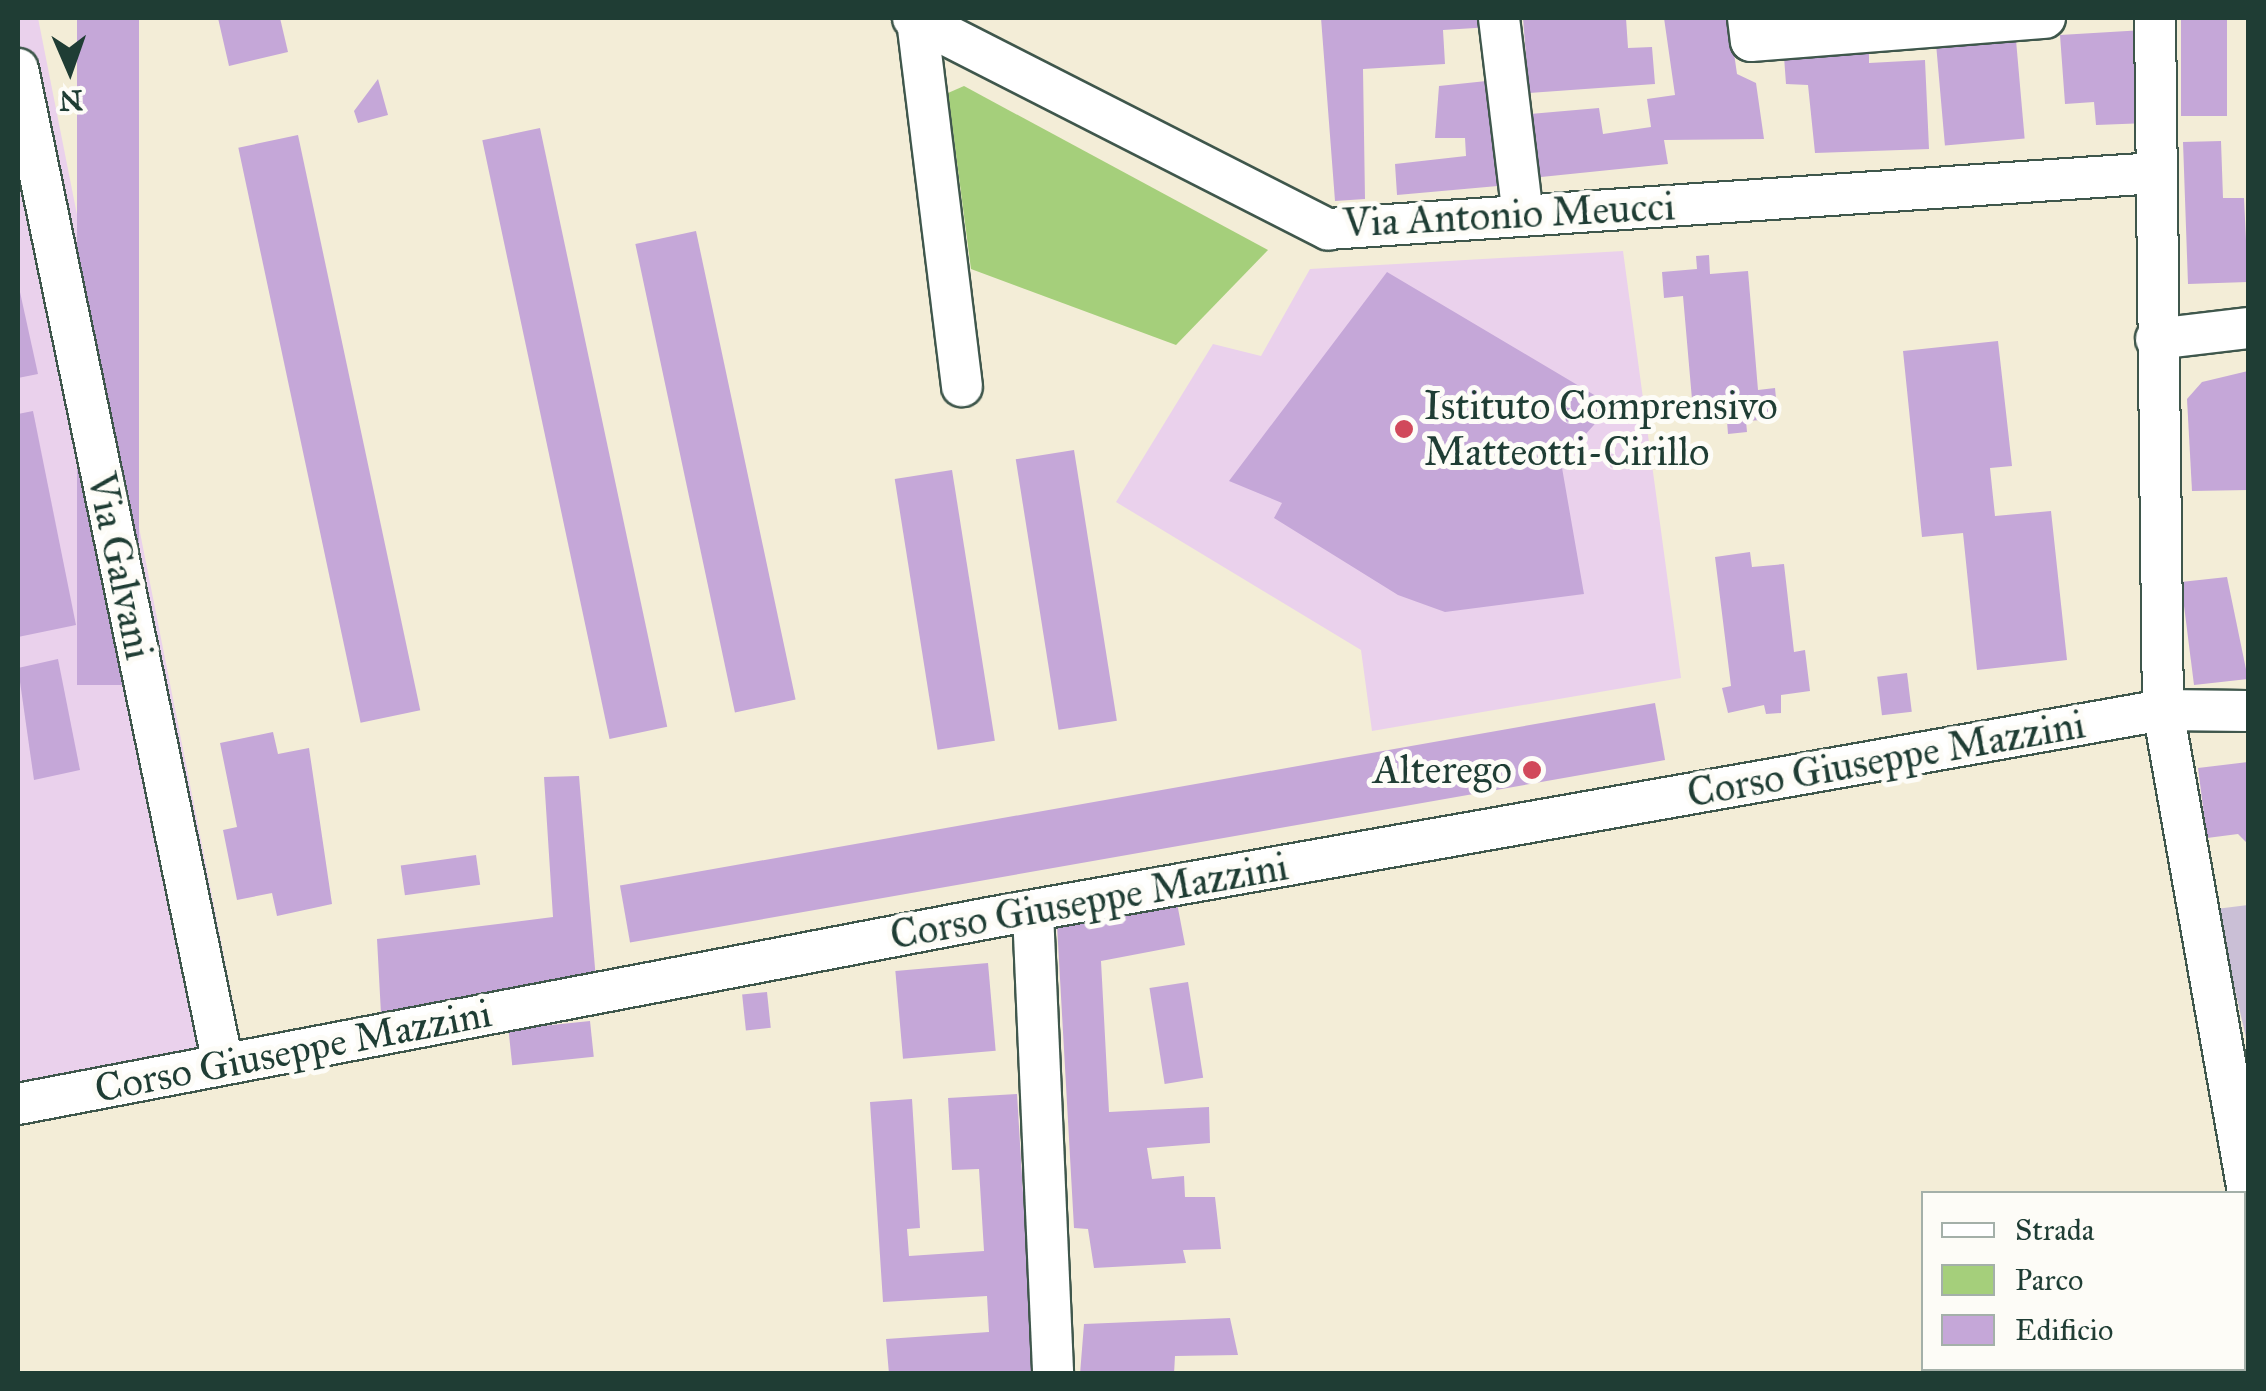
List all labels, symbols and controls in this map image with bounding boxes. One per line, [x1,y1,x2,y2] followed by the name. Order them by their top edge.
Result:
[20,20,120,120] north arrow
[59,83,84,118] text: N
[1342,182,1676,248] street label: Via Antonio Meucci
[1424,382,1778,476] place label: Istituto Comprensivo Matteotti-Cirillo
[1393,418,1415,440] marker: Istituto Comprensivo Matteotti-Cirillo
[77,468,163,664] street label: Via Galvani
[1683,700,2089,818] street label: Corso Giuseppe Mazzini
[1373,746,1512,794] place label: Alterego
[1521,759,1543,781] marker: Alterego
[886,842,1292,960] street label: Corso Giuseppe Mazzini
[91,989,495,1113] street label: Corso Giuseppe Mazzini
[1921,1191,2246,1371] legend
[2015,1212,2095,1248] text: Strada
[2015,1262,2083,1298] text: Parco
[2015,1312,2113,1348] text: Edificio

